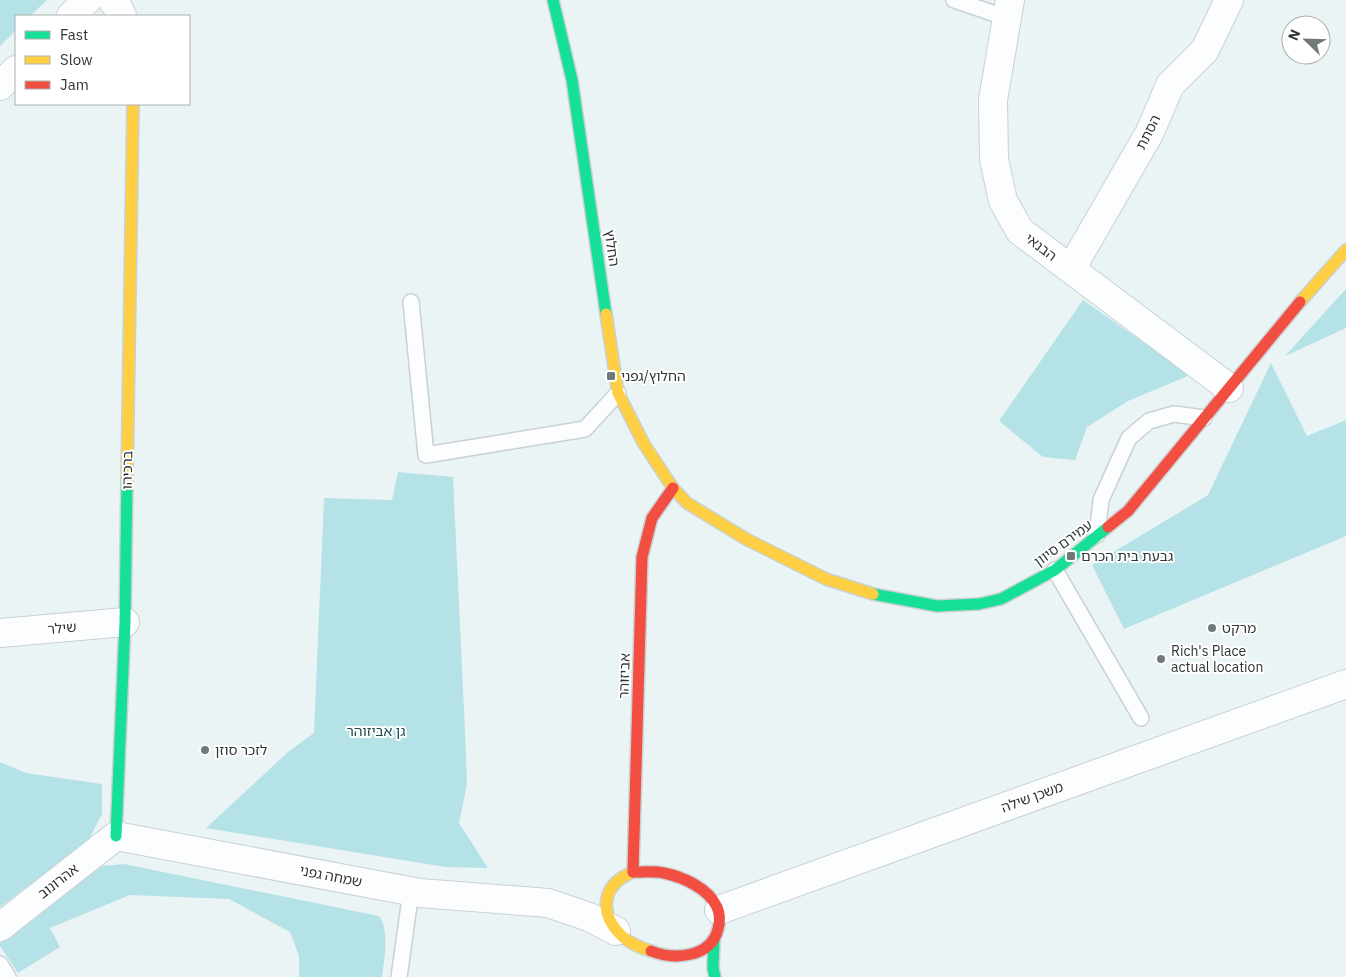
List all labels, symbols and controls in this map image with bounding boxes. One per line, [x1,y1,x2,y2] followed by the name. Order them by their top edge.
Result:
[15,15,190,105] legend
[1281,15,1331,65] north arrow
[60,25,88,44] text: Fast
[1284,27,1304,43] text: N
[60,50,93,69] text: Slow
[60,75,89,94] text: Jam
[1132,111,1164,153] street label: הסתת
[601,228,623,268] street label: החלוץ
[1022,229,1060,265] street label: הבנאי
[621,367,686,385] place label: החלוץ/גפני
[605,370,617,382] marker: החלוץ/גפני
[118,450,136,490] street label: ברכיהו
[1030,516,1096,570] street label: עמירם סיוון
[1081,547,1173,565] place label: גבעת בית הכרם
[1065,550,1077,562] marker: גבעת בית הכרם
[47,618,77,638] street label: שילר
[1222,619,1256,637] place label: מרקט
[1206,622,1218,634] marker: מרקט
[1171,642,1263,676] place label: Rich's Place actual location
[614,653,634,699] street label: אביזוהר
[1155,653,1167,665] marker: Rich's Place actual location
[346,722,406,740] park label: גן אביזוהר
[215,741,267,759] place label: לזכר סוזן
[199,744,211,756] marker: לזכר סוזן
[999,777,1065,817] street label: משכן שילה
[34,859,82,902] street label: אהרונוב
[298,861,364,891] street label: שמחה גפני

